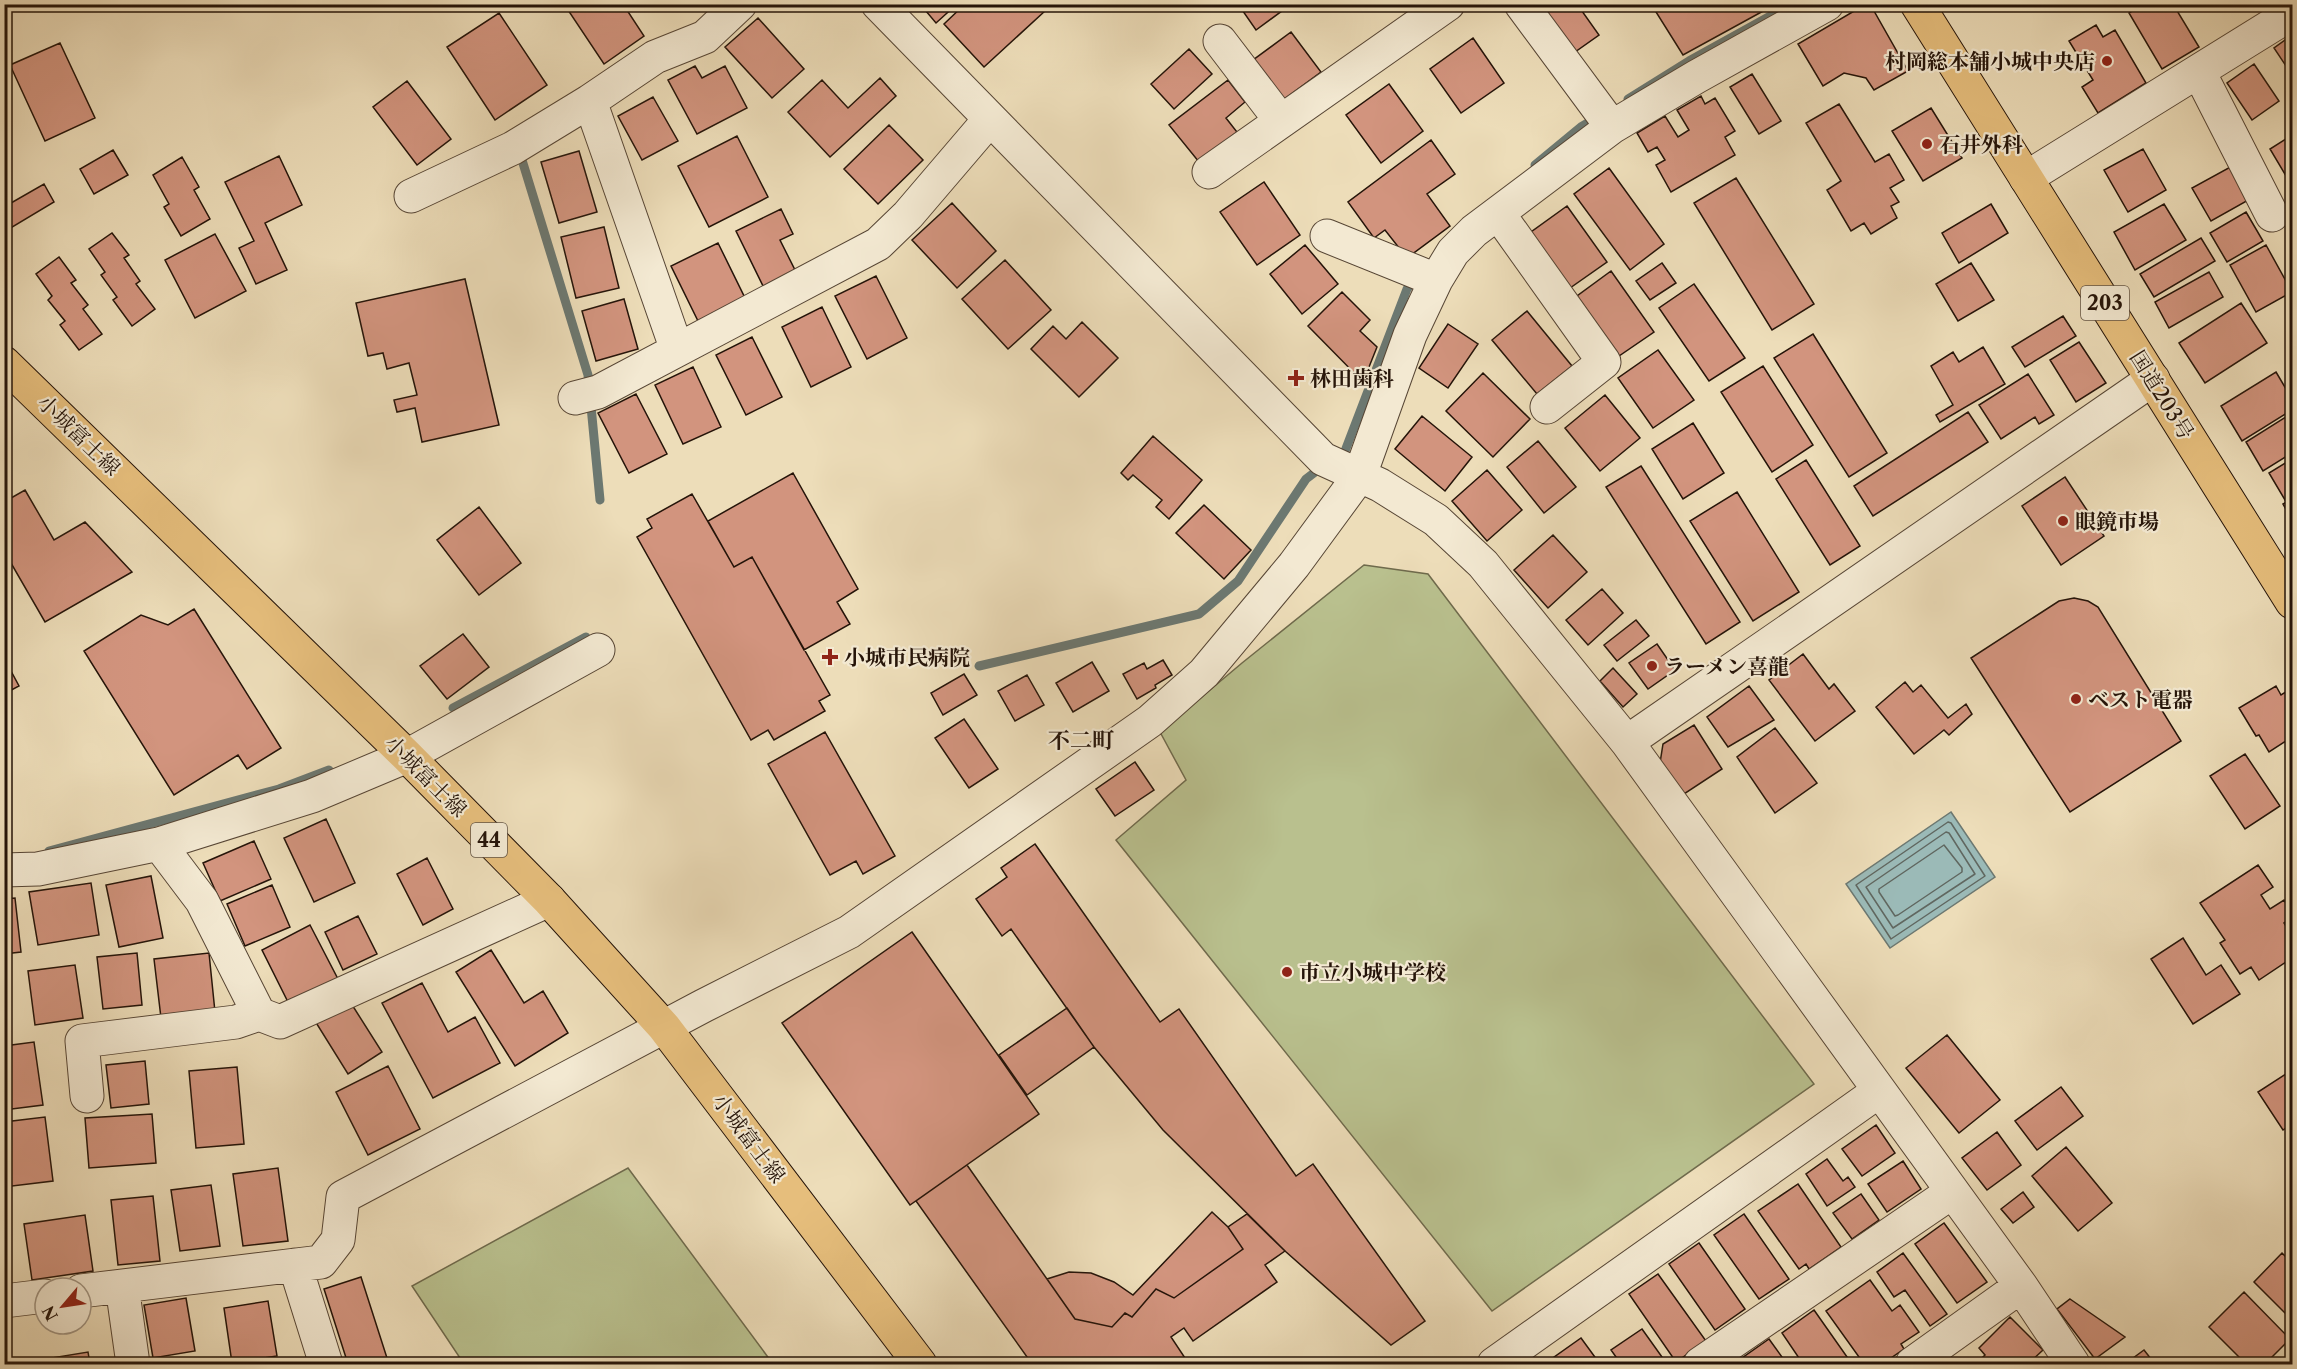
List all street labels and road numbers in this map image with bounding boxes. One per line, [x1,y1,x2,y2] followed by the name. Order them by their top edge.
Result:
[2081,286,2129,320] road number: 203
[2125,346,2199,444] street label: 国道203号
[33,390,125,480] street label: 小城富士線
[380,730,472,822] street label: 小城富士線
[471,823,507,857] road number: 44
[707,1089,791,1187] street label: 小城富士線

